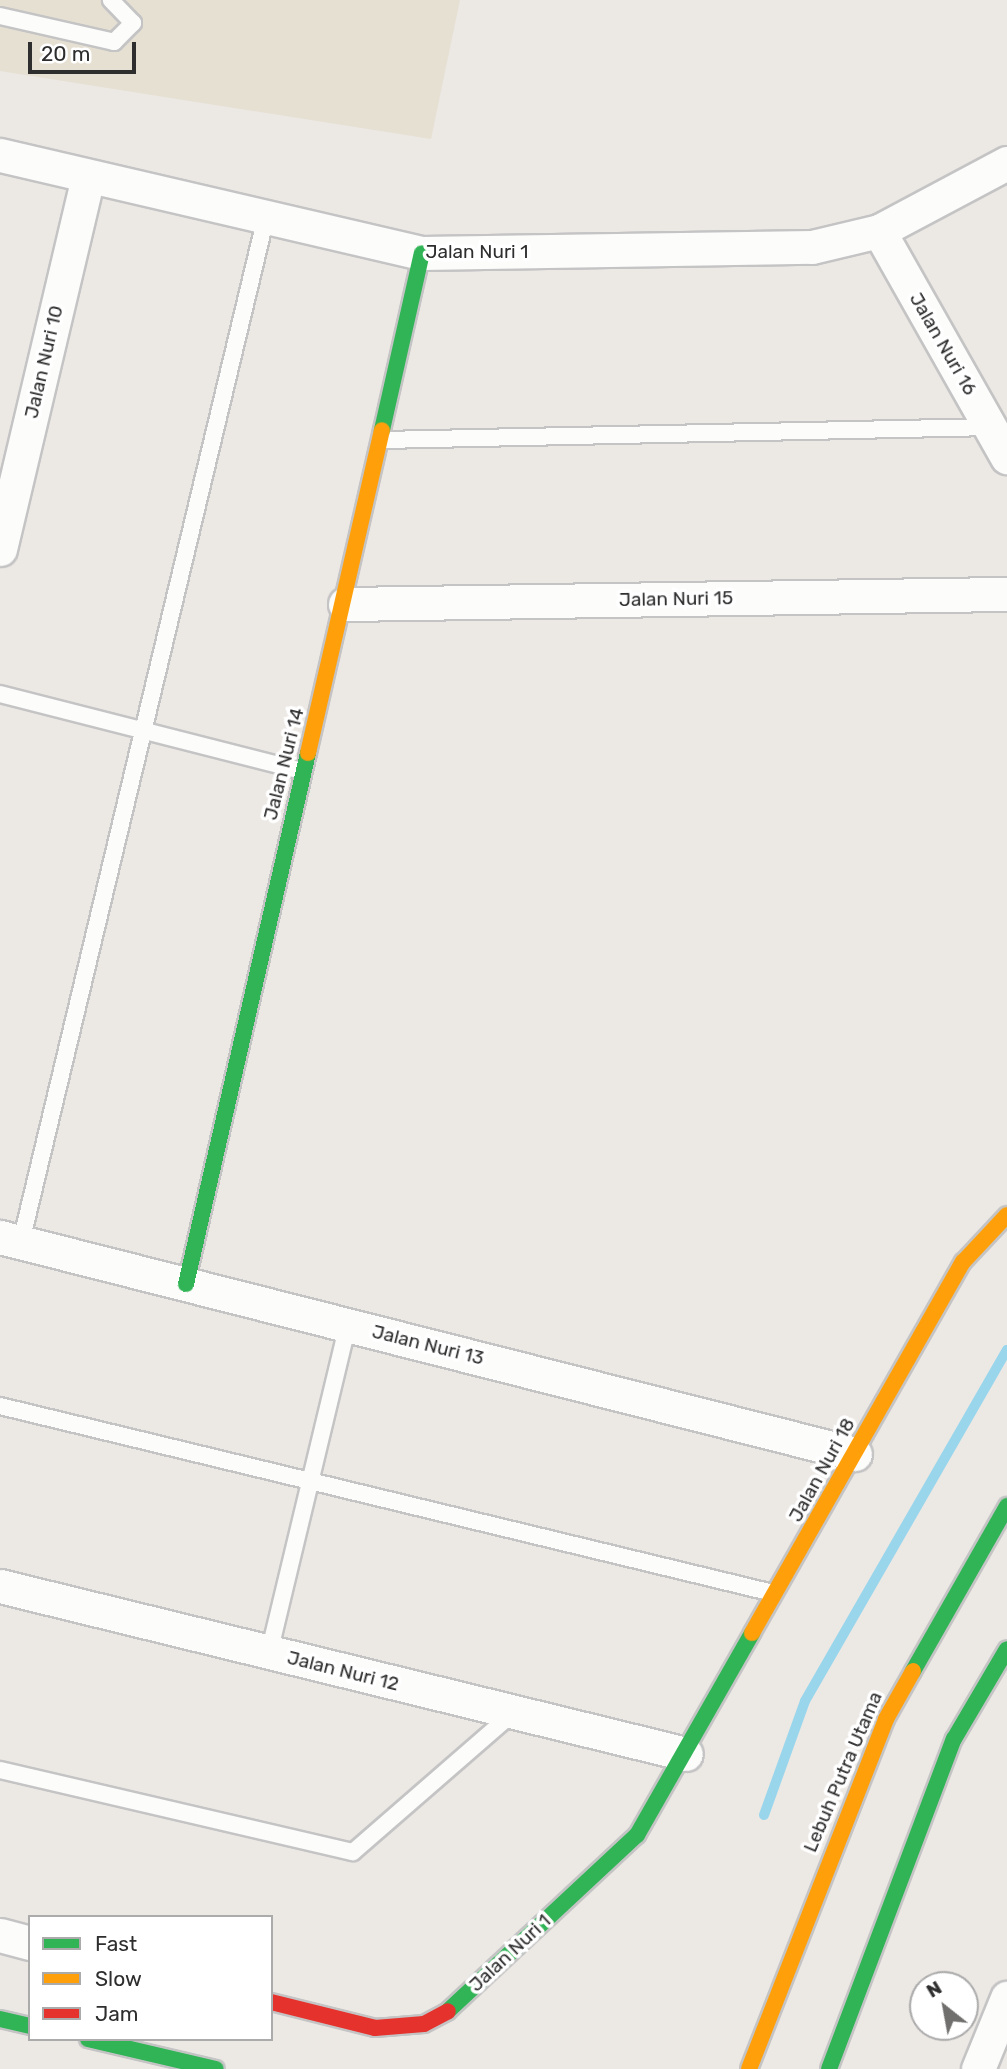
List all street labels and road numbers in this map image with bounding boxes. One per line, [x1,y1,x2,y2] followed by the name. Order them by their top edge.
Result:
[426,241,528,263] street label: Jalan Nuri 1
[905,289,981,399] street label: Jalan Nuri 16
[20,303,68,421] street label: Jalan Nuri 10
[619,587,733,611] street label: Jalan Nuri 15
[259,706,309,822] street label: Jalan Nuri 14
[370,1320,486,1370] street label: Jalan Nuri 13
[784,1414,860,1526] street label: Jalan Nuri 18
[285,1646,401,1696] street label: Jalan Nuri 12
[799,1688,887,1856] street label: Lebuh Putra Utama
[465,1910,555,1996] street label: Jalan Nuri 1

